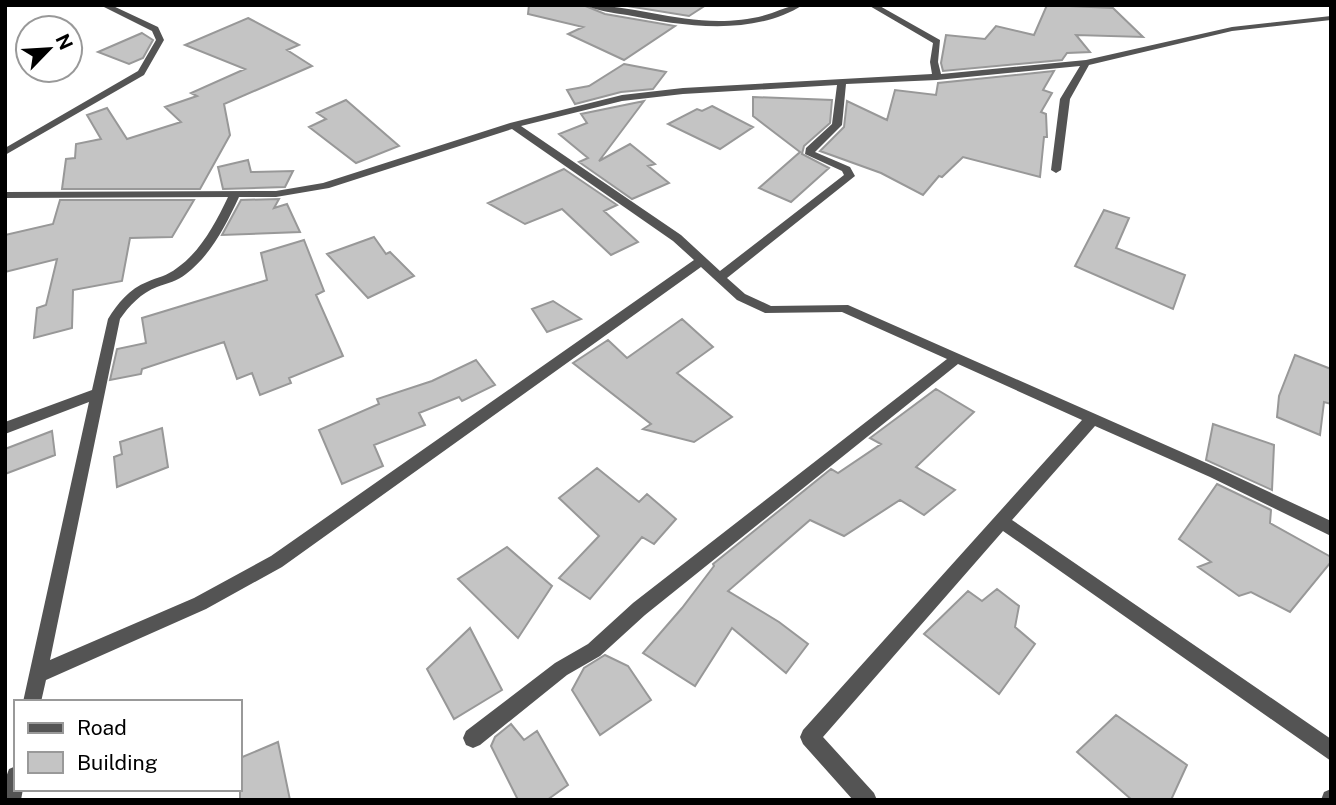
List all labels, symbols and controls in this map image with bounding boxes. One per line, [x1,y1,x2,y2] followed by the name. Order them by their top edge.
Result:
[14,14,84,84] north arrow
[51,30,78,53] text: N
[14,700,242,791] legend
[77,715,127,740] text: Road
[77,750,158,775] text: Building

